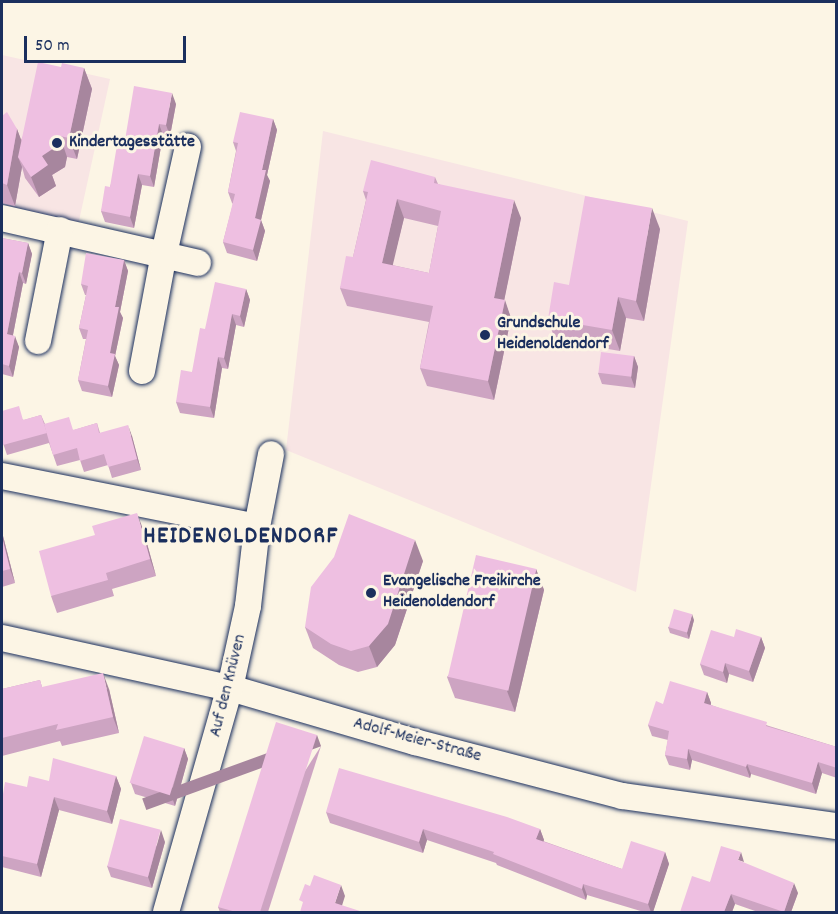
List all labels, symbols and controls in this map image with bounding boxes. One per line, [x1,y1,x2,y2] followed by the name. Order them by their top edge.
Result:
[27,24,189,62] scale bar
[35,34,70,59] text: 50 m
[69,132,195,154] place label: Kindertagesstätte
[50,136,64,150] marker: Kindertagesstätte
[497,314,609,356] place label: Grundschule Heidenoldendorf
[478,328,492,342] marker: Grundschule Heidenoldendorf
[143,524,339,552] district label: HEIDENOLDENDORF
[383,572,541,614] place label: Evangelische Freikirche Heidenoldendorf
[364,586,378,600] marker: Evangelische Freikirche Heidenoldendorf
[206,632,252,740] street label: Auf den Knüven
[351,714,483,768] street label: Adolf-Meier-Straße

